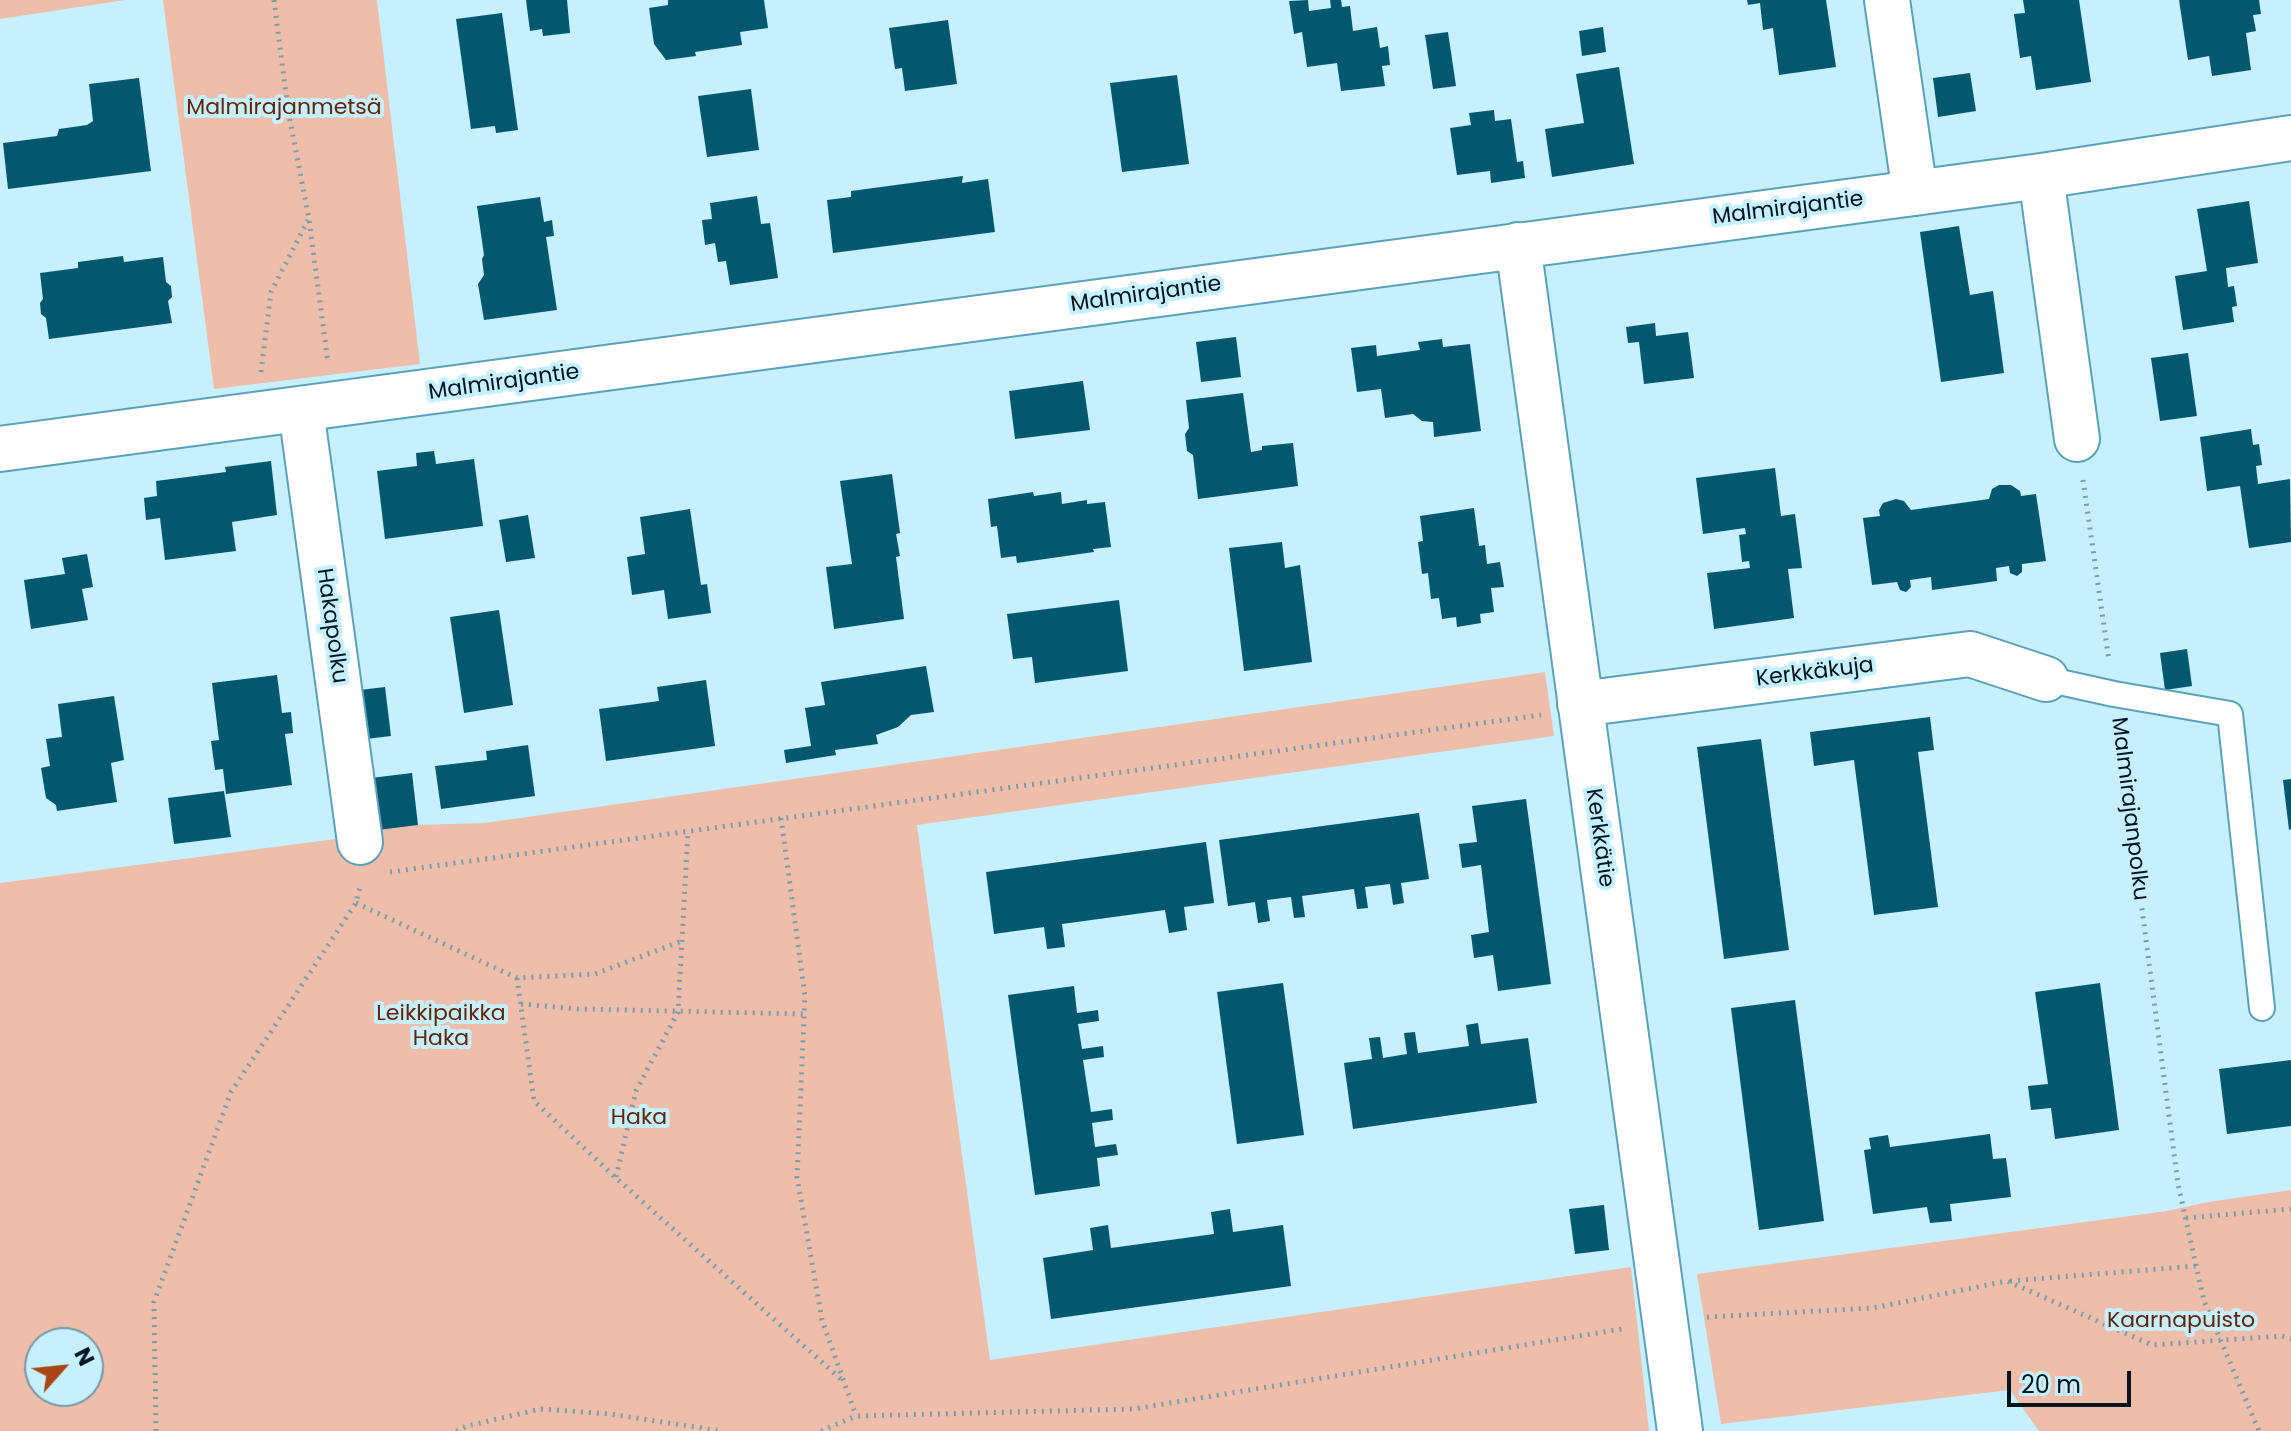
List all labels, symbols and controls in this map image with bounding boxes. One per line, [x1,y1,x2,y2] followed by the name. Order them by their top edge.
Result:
[186,95,382,121] park label: Malmirajanmetsä
[1711,187,1865,231] street label: Malmirajantie
[1069,271,1223,319] street label: Malmirajantie
[427,359,581,407] street label: Malmirajantie
[310,567,352,685] street label: Hakapolku
[1755,653,1875,693] street label: Kerkkäkuja
[2105,716,2153,902] street label: Malmirajanpolku
[1579,787,1619,889] street label: Kerkkätie
[376,1001,506,1052] park label: Leikkipaikka Haka
[611,1105,667,1131] park label: Haka
[2107,1308,2255,1334] park label: Kaarnapuisto
[24,1327,104,1407] north arrow
[66,1342,102,1371] text: N
[2011,1355,2135,1405] scale bar
[2021,1368,2081,1401] text: 20 m

